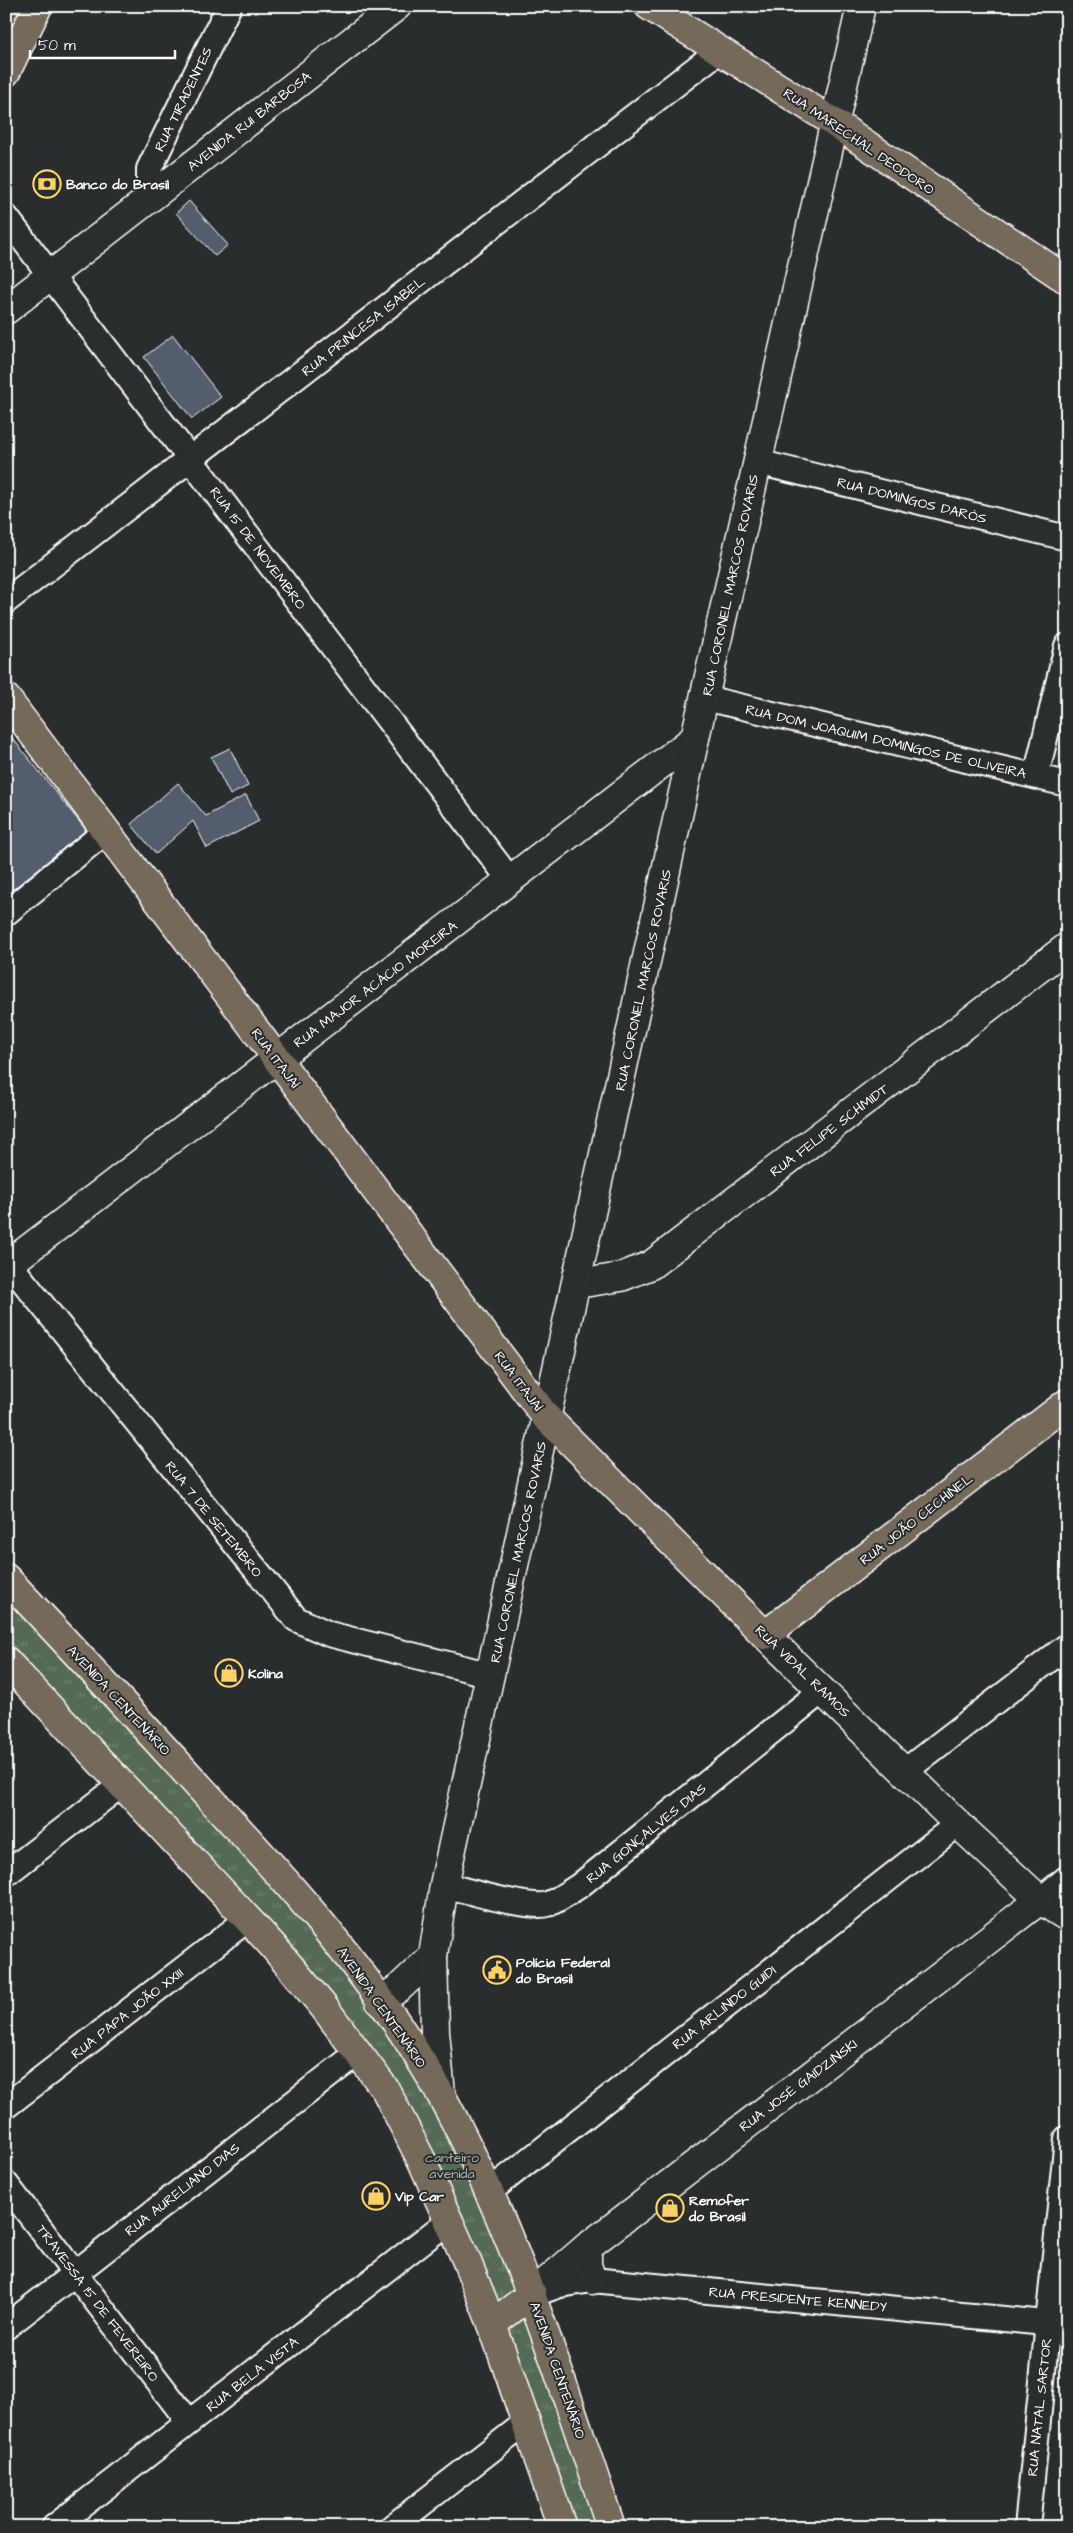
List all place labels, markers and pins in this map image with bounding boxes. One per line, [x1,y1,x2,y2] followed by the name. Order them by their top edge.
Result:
[32,169,62,199] bank icon: Banco do Brasil
[66,175,170,195] place label: Banco do Brasil
[214,1658,244,1688] shop icon: Kolina
[248,1664,284,1684] place label: Kolina
[515,1953,611,1989] place label: Polícia Federal do Brasil
[482,1955,512,1985] public building icon: Polícia Federal do Brasil
[361,2181,391,2211] shop icon: Vip Car
[394,2187,444,2207] place label: Vip Car
[688,2191,749,2227] place label: Remofer do Brasil
[655,2193,685,2223] shop icon: Remofer do Brasil

